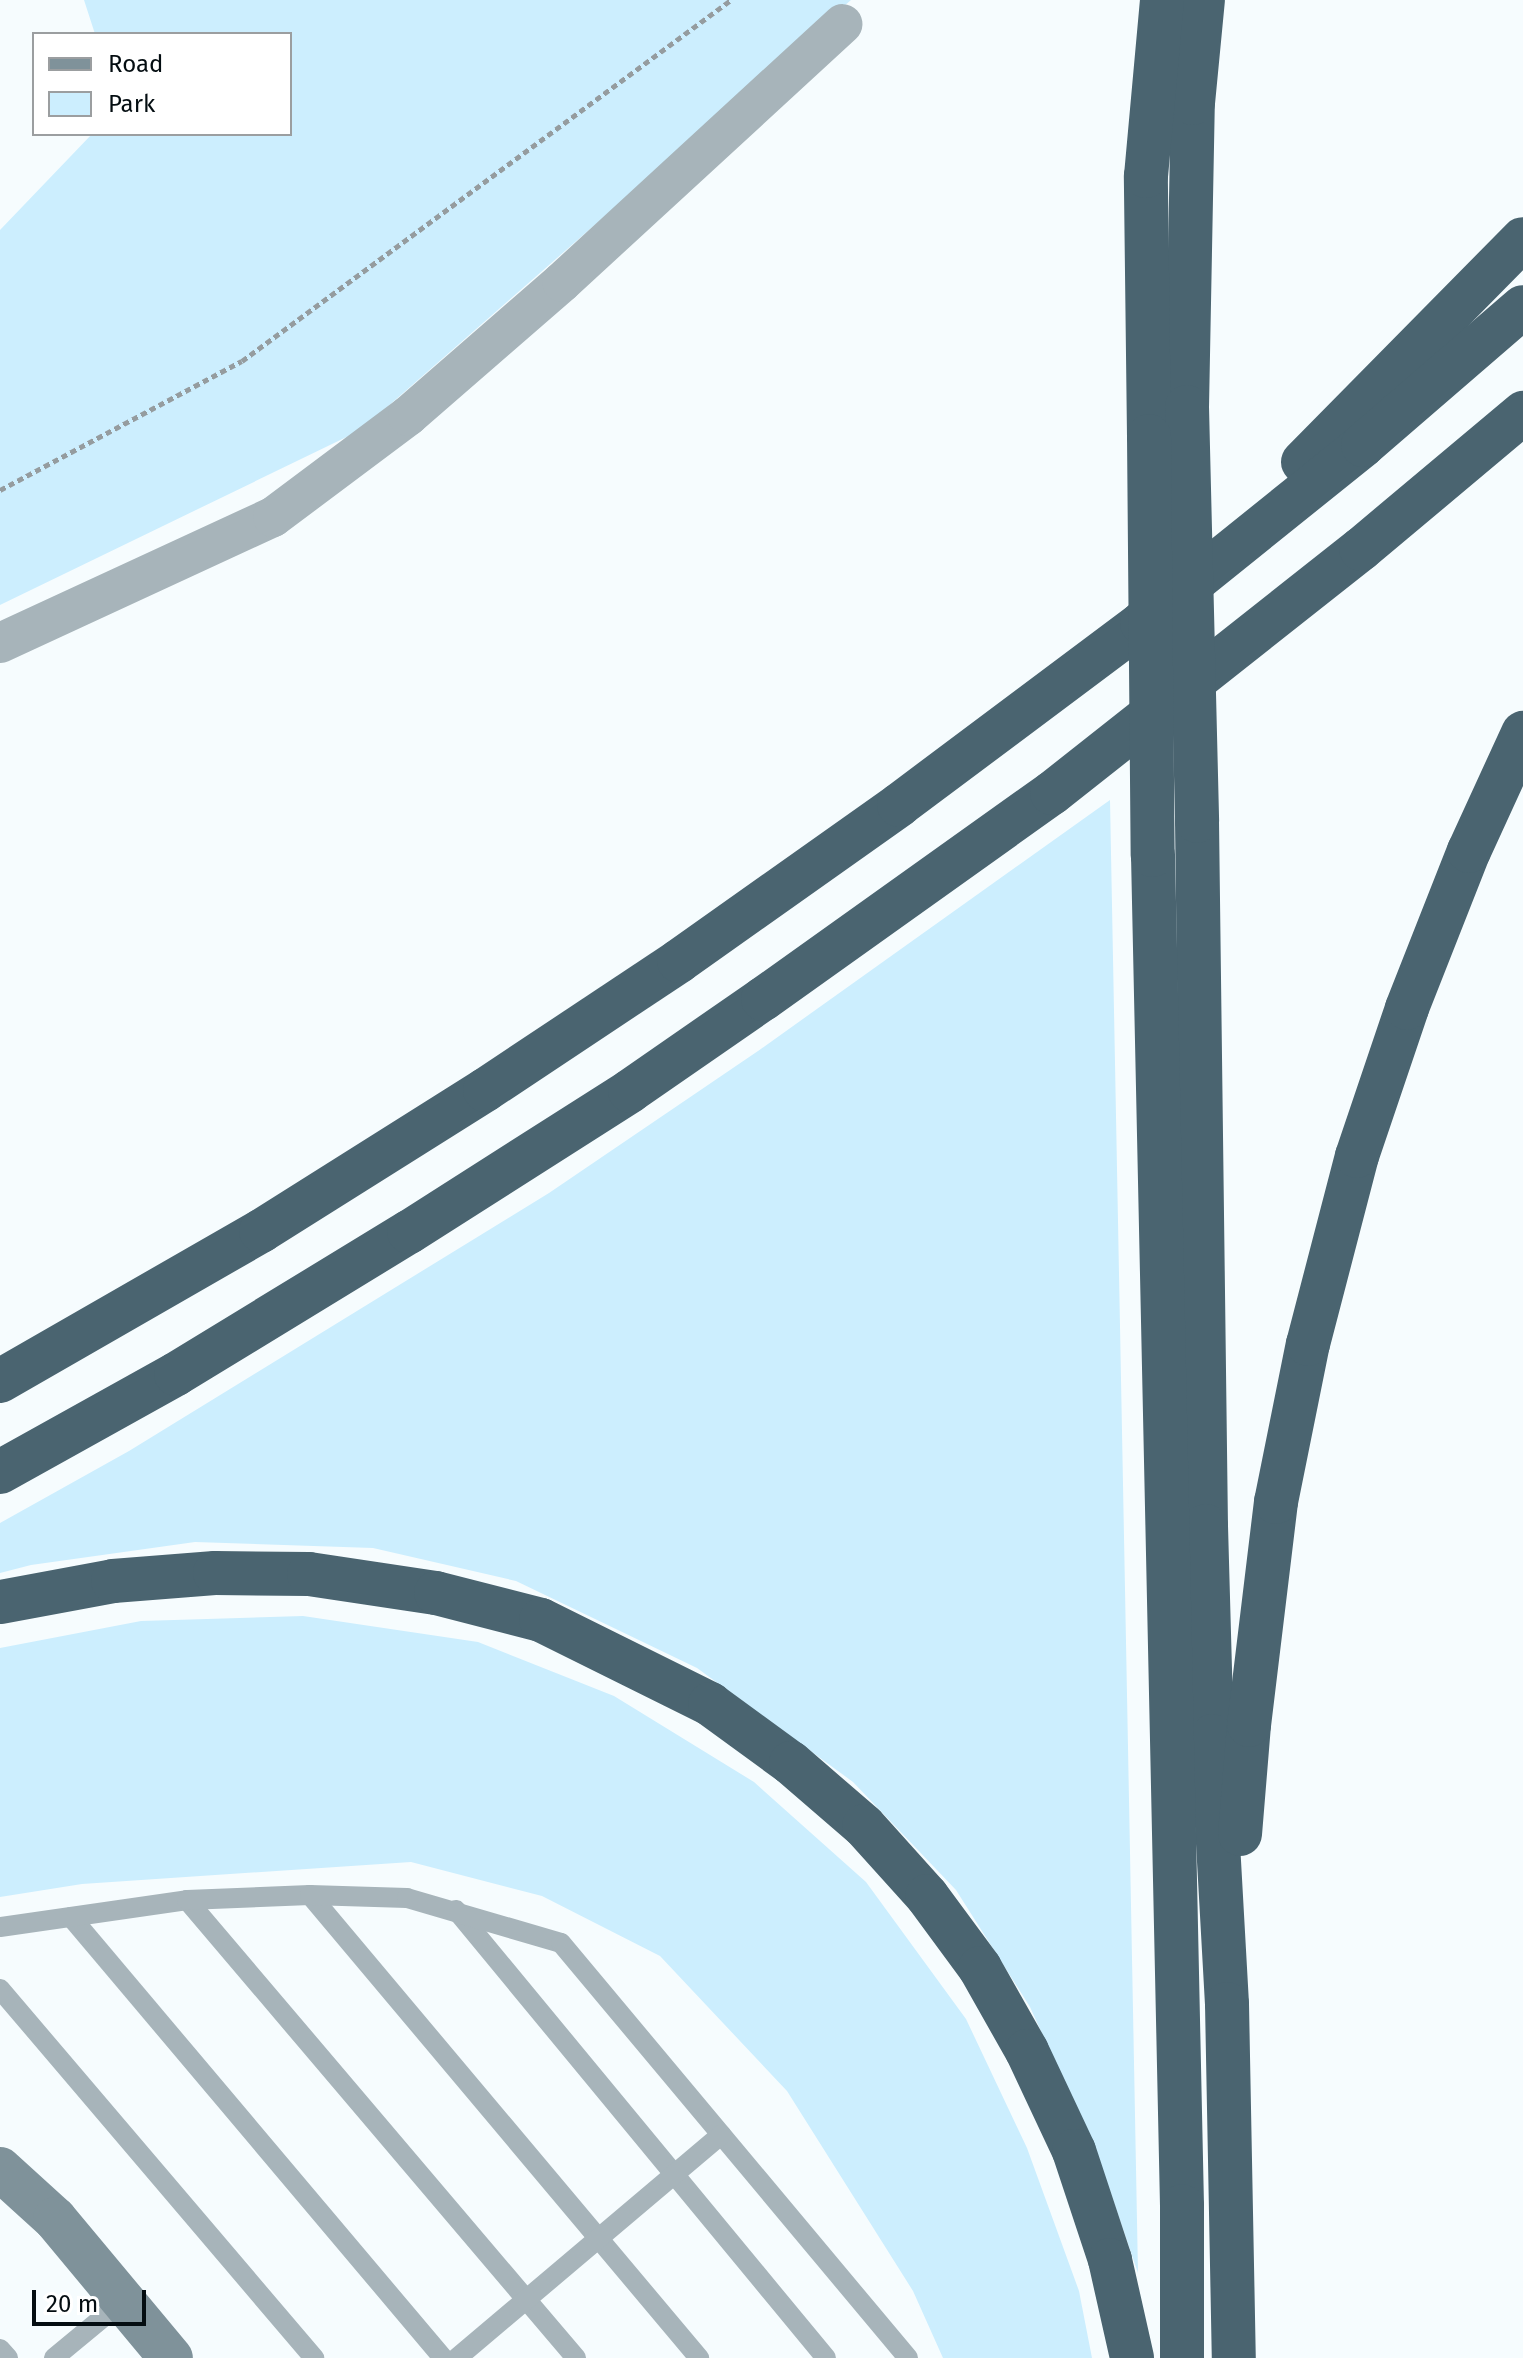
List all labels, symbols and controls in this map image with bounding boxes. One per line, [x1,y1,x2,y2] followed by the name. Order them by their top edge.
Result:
[32,32,292,136] legend
[108,50,163,78] text: Road
[108,90,155,118] text: Park
[36,2274,150,2324] scale bar
[46,2290,98,2318] text: 20 m

